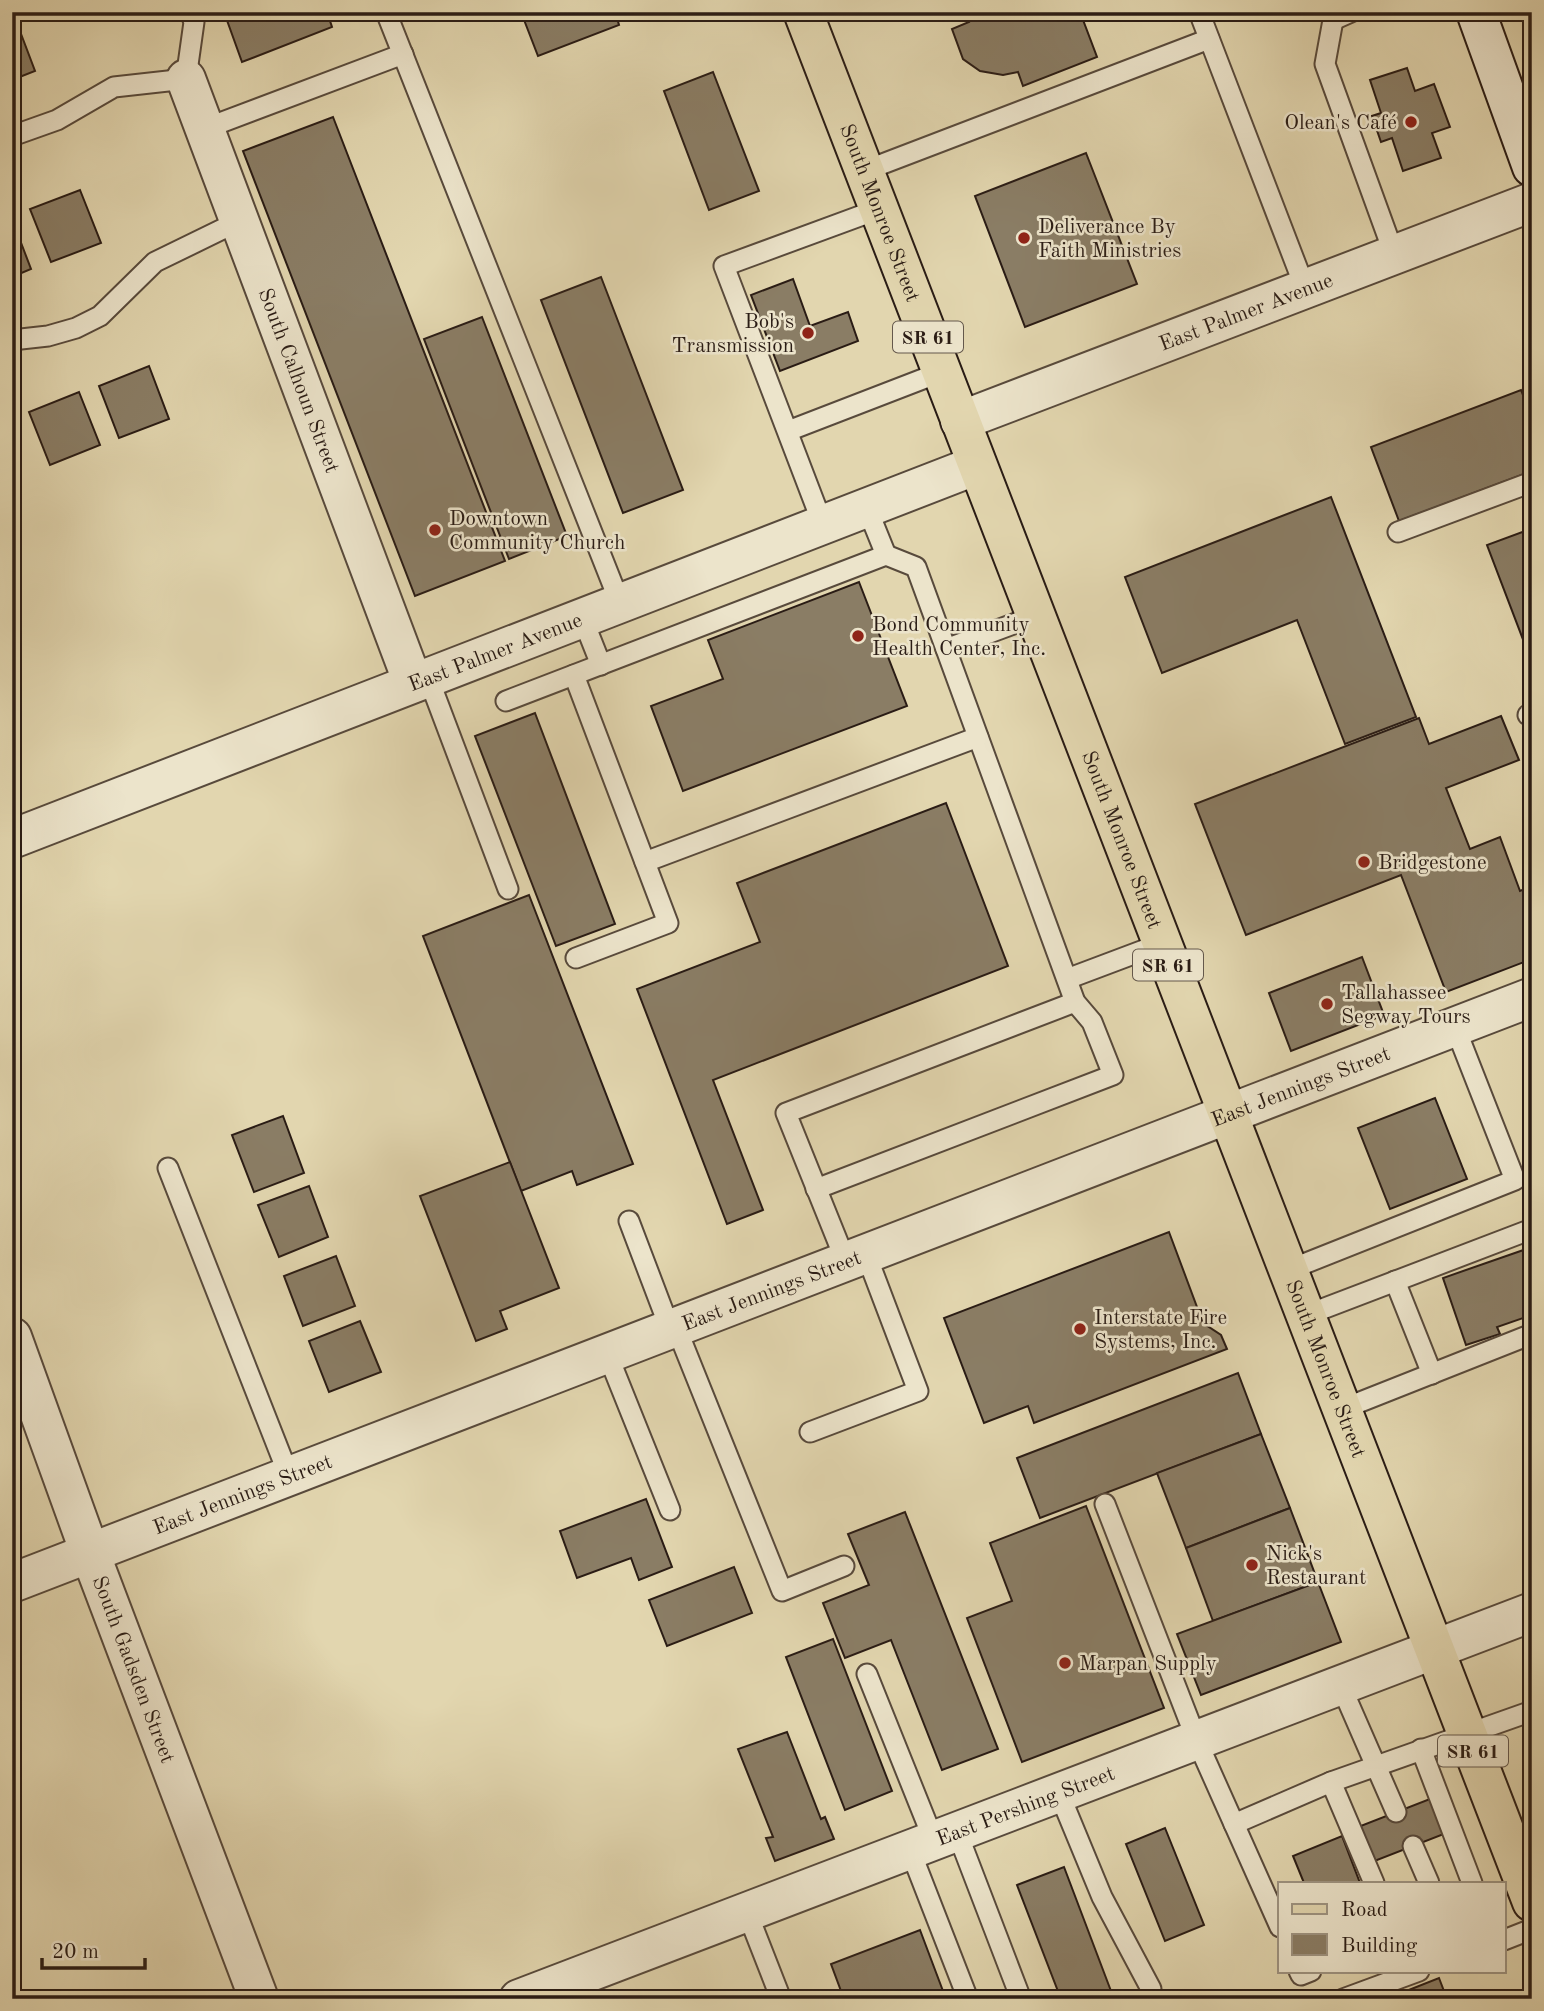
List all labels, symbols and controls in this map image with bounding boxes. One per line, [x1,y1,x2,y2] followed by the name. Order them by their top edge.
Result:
[1284,113,1397,134] place label: Olean's Café
[1403,114,1419,130] marker: Olean's Café
[835,121,923,305] street label: South Monroe Street
[1038,217,1181,262] place label: Deliverance By Faith Ministries
[1016,230,1032,246] marker: Deliverance By Faith Ministries
[1157,270,1336,356] street label: East Palmer Avenue
[254,286,342,476] street label: South Calhoun Street
[672,312,794,357] place label: Bob's Transmission
[893,322,963,352] road number: SR 61
[800,325,816,341] marker: Bob's Transmission
[449,509,625,554] place label: Downtown Community Church
[427,522,443,538] marker: Downtown Community Church
[406,610,585,696] street label: East Palmer Avenue
[872,615,1046,660] place label: Bond Community Health Center, Inc.
[850,628,866,644] marker: Bond Community Health Center, Inc.
[1077,748,1165,932] street label: South Monroe Street
[1378,853,1487,874] place label: Bridgestone
[1356,854,1372,870] marker: Bridgestone
[1133,950,1203,981] road number: SR 61
[1341,983,1471,1028] place label: Tallahassee Segway Tours
[1319,996,1335,1012] marker: Tallahassee Segway Tours
[1209,1044,1394,1132] street label: East Jennings Street
[680,1248,864,1336] street label: East Jennings Street
[1281,1277,1369,1461] street label: South Monroe Street
[1094,1308,1227,1353] place label: Interstate Fire Systems, Inc.
[1072,1321,1088,1337] marker: Interstate Fire Systems, Inc.
[151,1452,335,1540] street label: East Jennings Street
[1266,1544,1366,1589] place label: Nick's Restaurant
[1244,1557,1260,1573] marker: Nick's Restaurant
[88,1573,178,1766] street label: South Gadsden Street
[1079,1654,1217,1675] place label: Marpan Supply
[1057,1655,1073,1671] marker: Marpan Supply
[1438,1736,1508,1766] road number: SR 61
[934,1763,1118,1851] street label: East Pershing Street
[1278,1882,1506,1972] legend
[1341,1900,1388,1921] text: Road
[42,1927,145,1971] scale bar
[1341,1936,1418,1957] text: Building
[52,1942,99,1963] text: 20 m

